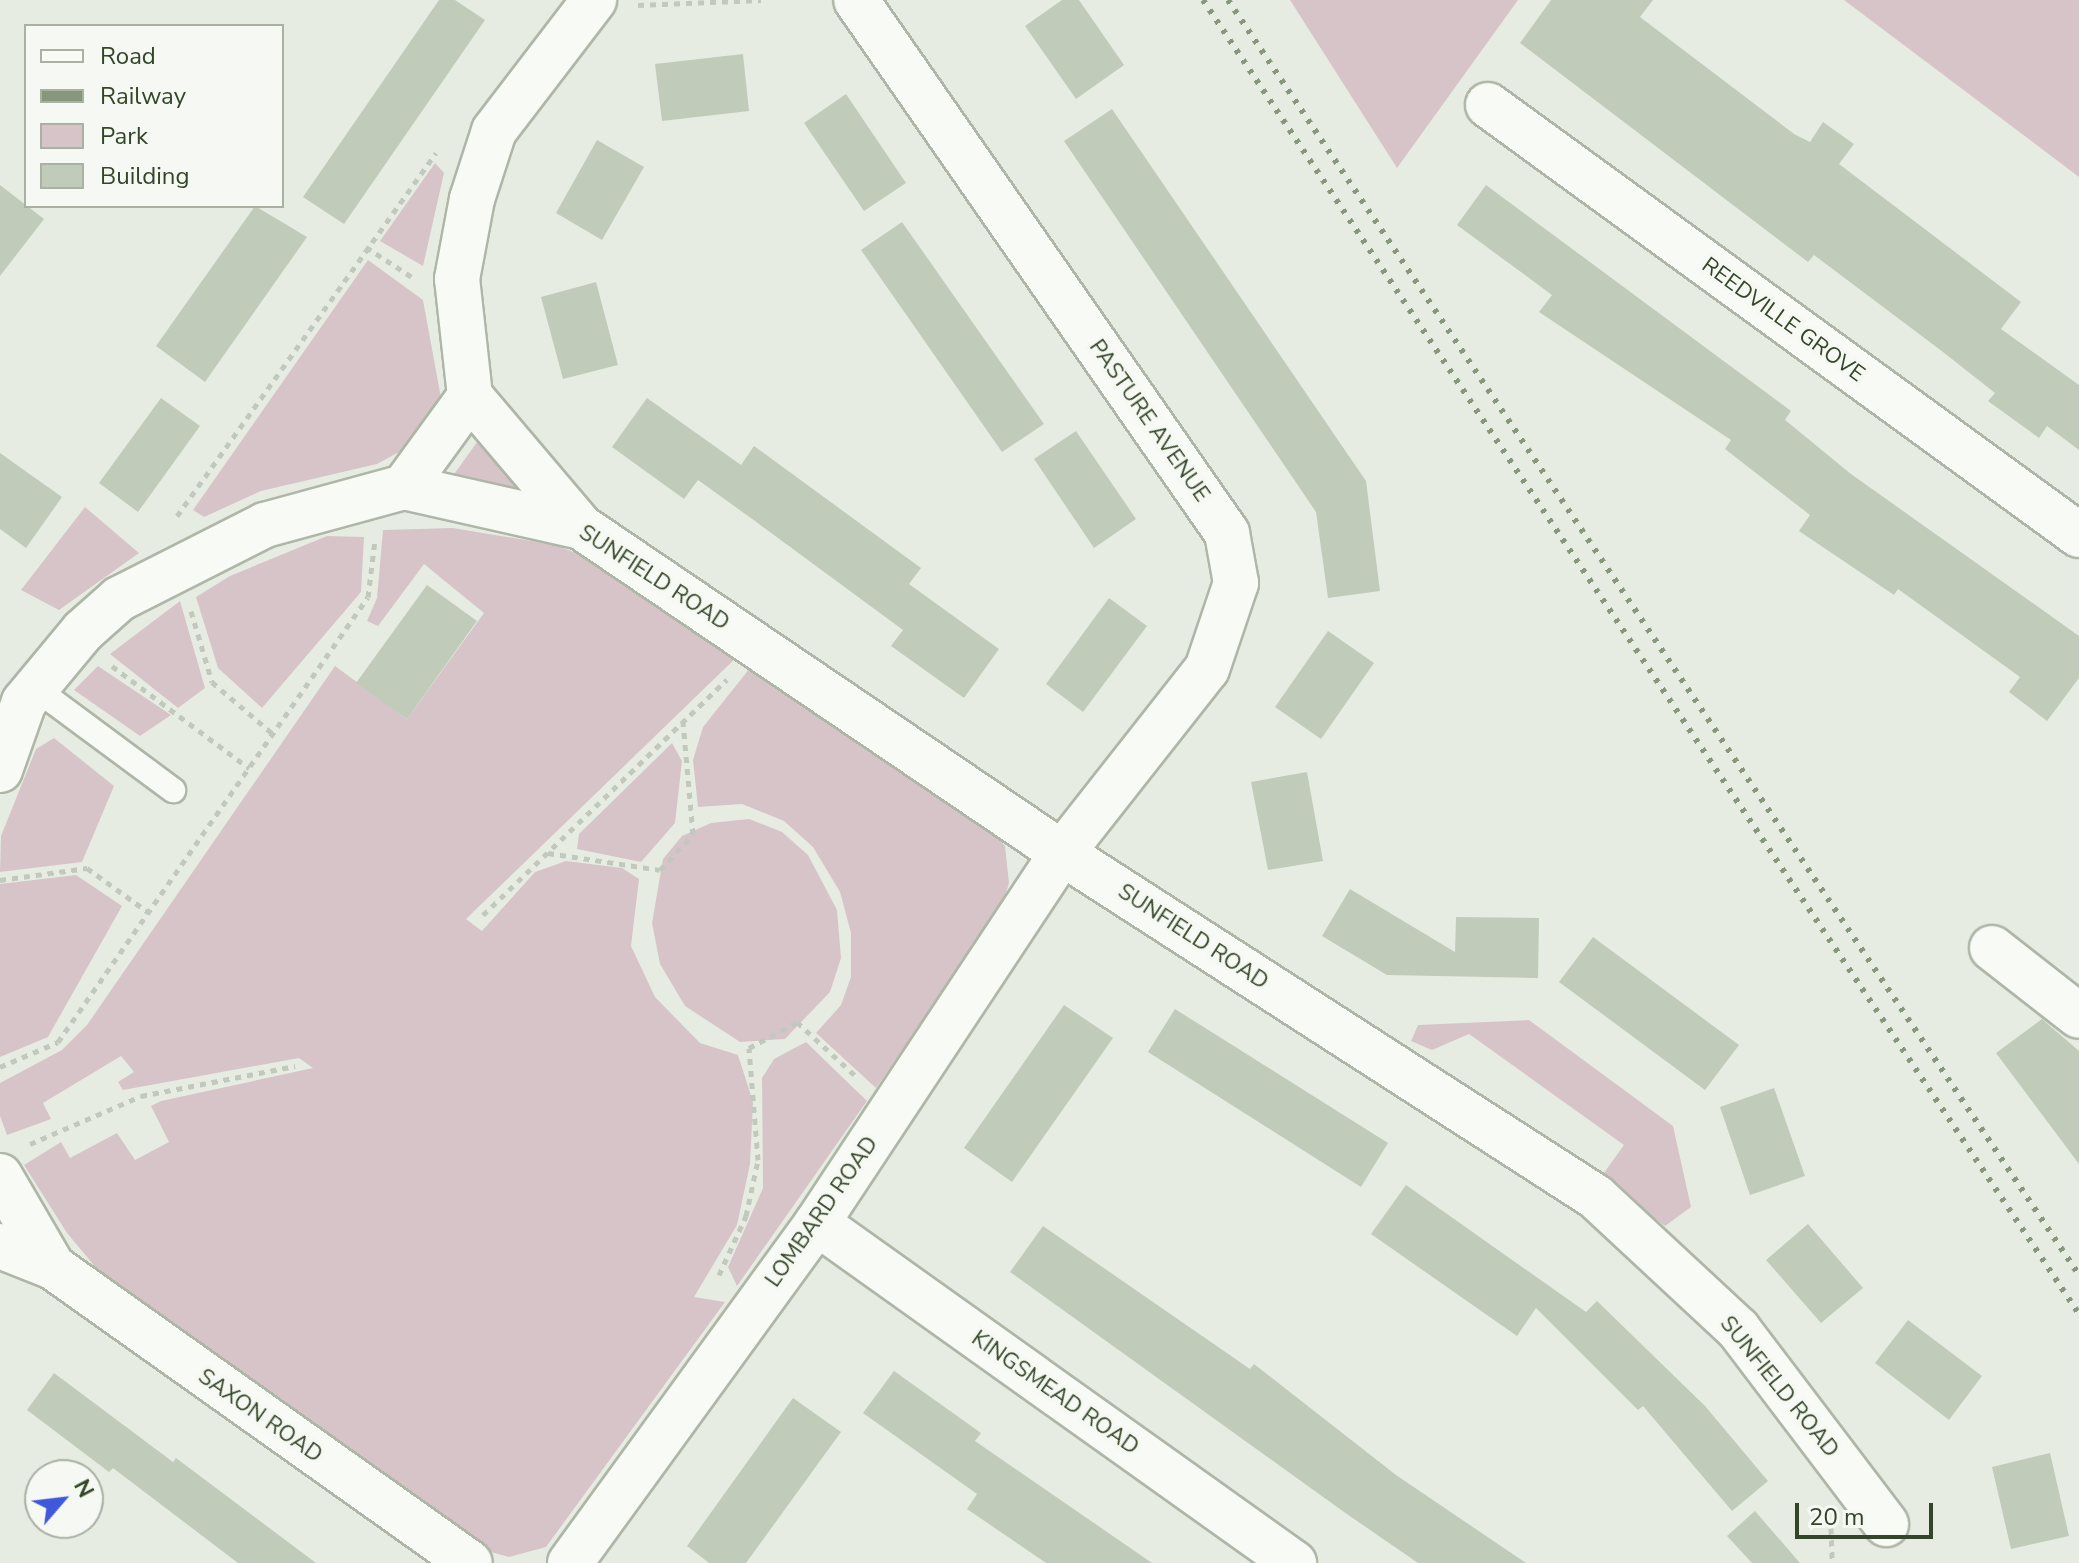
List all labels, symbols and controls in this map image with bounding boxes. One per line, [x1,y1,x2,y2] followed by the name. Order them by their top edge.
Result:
[24,24,284,208] legend
[100,40,156,72] text: Road
[100,80,186,112] text: Railway
[100,120,148,152] text: Park
[100,160,190,192] text: Building
[1697,252,1869,388] street label: REEDVILLE GROVE
[1083,335,1215,507] street label: PASTURE AVENUE
[574,520,734,636] street label: SUNFIELD ROAD
[1113,879,1273,995] street label: SUNFIELD ROAD
[760,1132,884,1292] street label: LOMBARD ROAD
[1714,1311,1844,1463] street label: SUNFIELD ROAD
[966,1325,1144,1461] street label: KINGSMEAD ROAD
[193,1364,327,1468] street label: SAXON ROAD
[24,1459,104,1539] north arrow
[66,1474,101,1503] text: N
[1799,1487,1937,1537] scale bar
[1809,1501,1865,1533] text: 20 m

